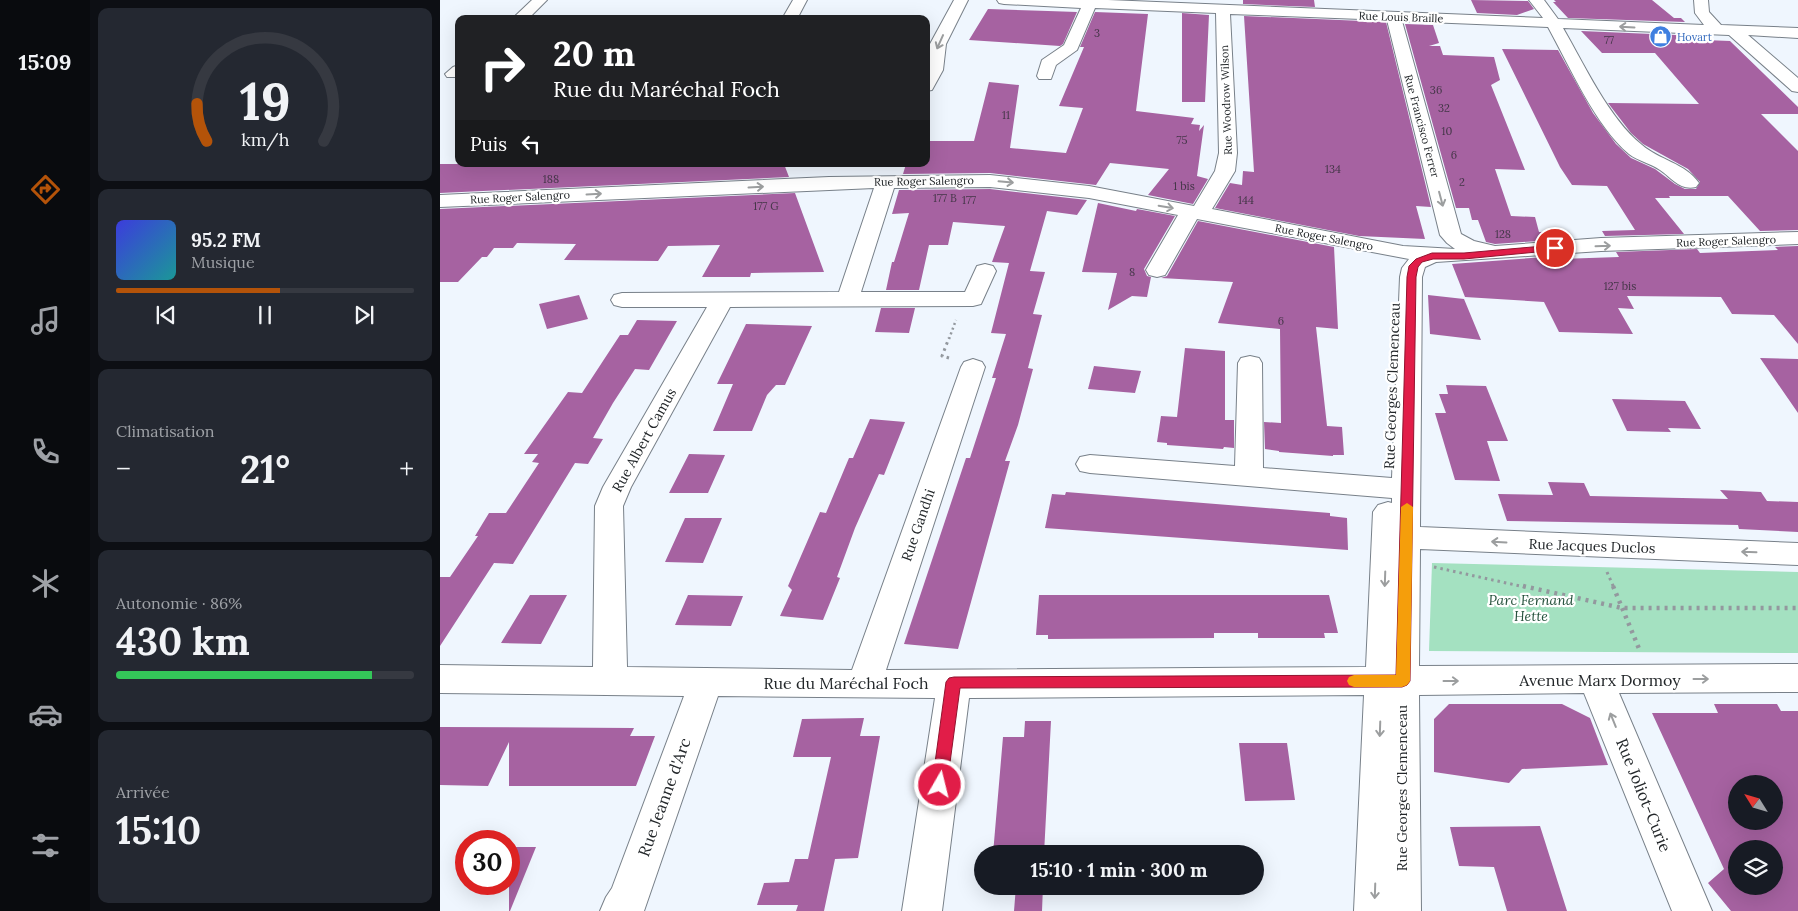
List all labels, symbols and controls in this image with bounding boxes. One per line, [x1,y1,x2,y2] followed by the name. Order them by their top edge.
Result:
[1358,9,1444,25] street label: Rue Louis Braille
[1619,22,1635,31] one-way arrow
[1649,25,1673,49] shop icon: Hovart
[1094,26,1100,40] house number: 3
[1677,30,1713,44] place label: Hovart
[553,31,635,76] text: 20 m
[1604,33,1614,47] house number: 77
[934,34,944,49] one-way arrow
[470,35,535,100] icon: right
[1217,44,1235,155] street label: Rue Woodrow Wilson
[19,48,71,76] text: 15:09
[239,68,291,134] text: 19
[1401,73,1443,179] street label: Rue Francisco Ferrer
[553,75,780,103] text: Rue du Maréchal Foch
[1430,83,1442,97] house number: 36
[1438,101,1450,115] house number: 32
[1002,108,1010,122] house number: 11
[1442,124,1453,138] house number: 10
[241,128,289,151] text: km/h
[517,130,545,158] icon: left
[470,132,507,156] text: Puis
[1176,133,1188,147] house number: 75
[1451,148,1457,162] house number: 6
[1325,162,1341,176] house number: 134
[28,172,63,207] icon: directions
[543,172,559,186] house number: 188
[874,173,974,189] street label: Rue Roger Salengro
[1459,175,1465,189] house number: 2
[997,177,1013,187] one-way arrow
[1173,179,1195,193] house number: 1 bis
[748,182,764,191] one-way arrow
[470,187,570,207] street label: Rue Roger Salengro
[585,189,601,199] one-way arrow
[1437,190,1446,206] one-way arrow
[933,191,957,205] house number: 177 B
[962,193,976,207] house number: 177
[1238,193,1254,207] house number: 144
[753,199,779,213] house number: 177 G
[1158,202,1174,212] one-way arrow
[1274,221,1374,253] street label: Rue Roger Salengro
[1495,227,1511,241] house number: 128
[1534,227,1576,269] pin
[191,228,261,252] text: 95.2 FM
[1676,232,1776,250] street label: Rue Roger Salengro
[1541,234,1569,262] icon: arrive
[1594,241,1610,251] one-way arrow
[191,252,255,272] text: Musique
[1129,265,1135,279] house number: 8
[1604,279,1636,293] house number: 127 bis
[152,301,180,329] icon: previous
[251,301,279,329] icon: pause
[350,301,378,329] icon: next
[28,303,63,338] icon: music
[1380,303,1404,469] street label: Rue Georges Clemenceau
[1278,314,1284,328] house number: 6
[608,385,680,495] street label: Rue Albert Camus
[116,421,214,441] text: Climatisation
[28,434,63,469] icon: phone
[240,445,290,493] text: 21°
[116,451,131,487] text: −
[399,451,414,487] text: +
[897,486,939,564] street label: Rue Gandhi
[1528,535,1656,557] street label: Rue Jacques Duclos
[1492,538,1508,547] one-way arrow
[1742,548,1758,557] one-way arrow
[28,566,63,601] icon: climate
[1381,570,1390,586] one-way arrow
[1488,591,1574,625] park label: Parc Fernand Hette
[116,593,242,613] text: Autonomie · 86%
[116,617,250,665] text: 430 km
[1518,670,1681,690] street label: Avenue Marx Dormoy
[763,673,929,693] street label: Rue du Maréchal Foch
[1692,674,1709,684] one-way arrow
[1442,676,1459,686] one-way arrow
[28,697,63,732] icon: car
[1393,705,1411,871] street label: Rue Georges Clemenceau
[1608,713,1618,728] one-way arrow
[1375,721,1384,737] one-way arrow
[633,735,695,859] street label: Rue Jeanne d'Arc
[1612,735,1676,855] street label: Rue Joliot-Curie
[913,758,965,810] position arrow
[1728,775,1782,830] north arrow
[1728,775,1783,895] map controls
[116,782,170,802] text: Arrivée
[116,806,201,854] text: 15:10
[28,828,63,863] icon: filters
[455,830,520,895] speed limit sign: 30
[1728,840,1783,895] button: layers
[1031,858,1207,882] text: 15:10 · 1 min · 300 m
[1370,883,1380,899] one-way arrow

